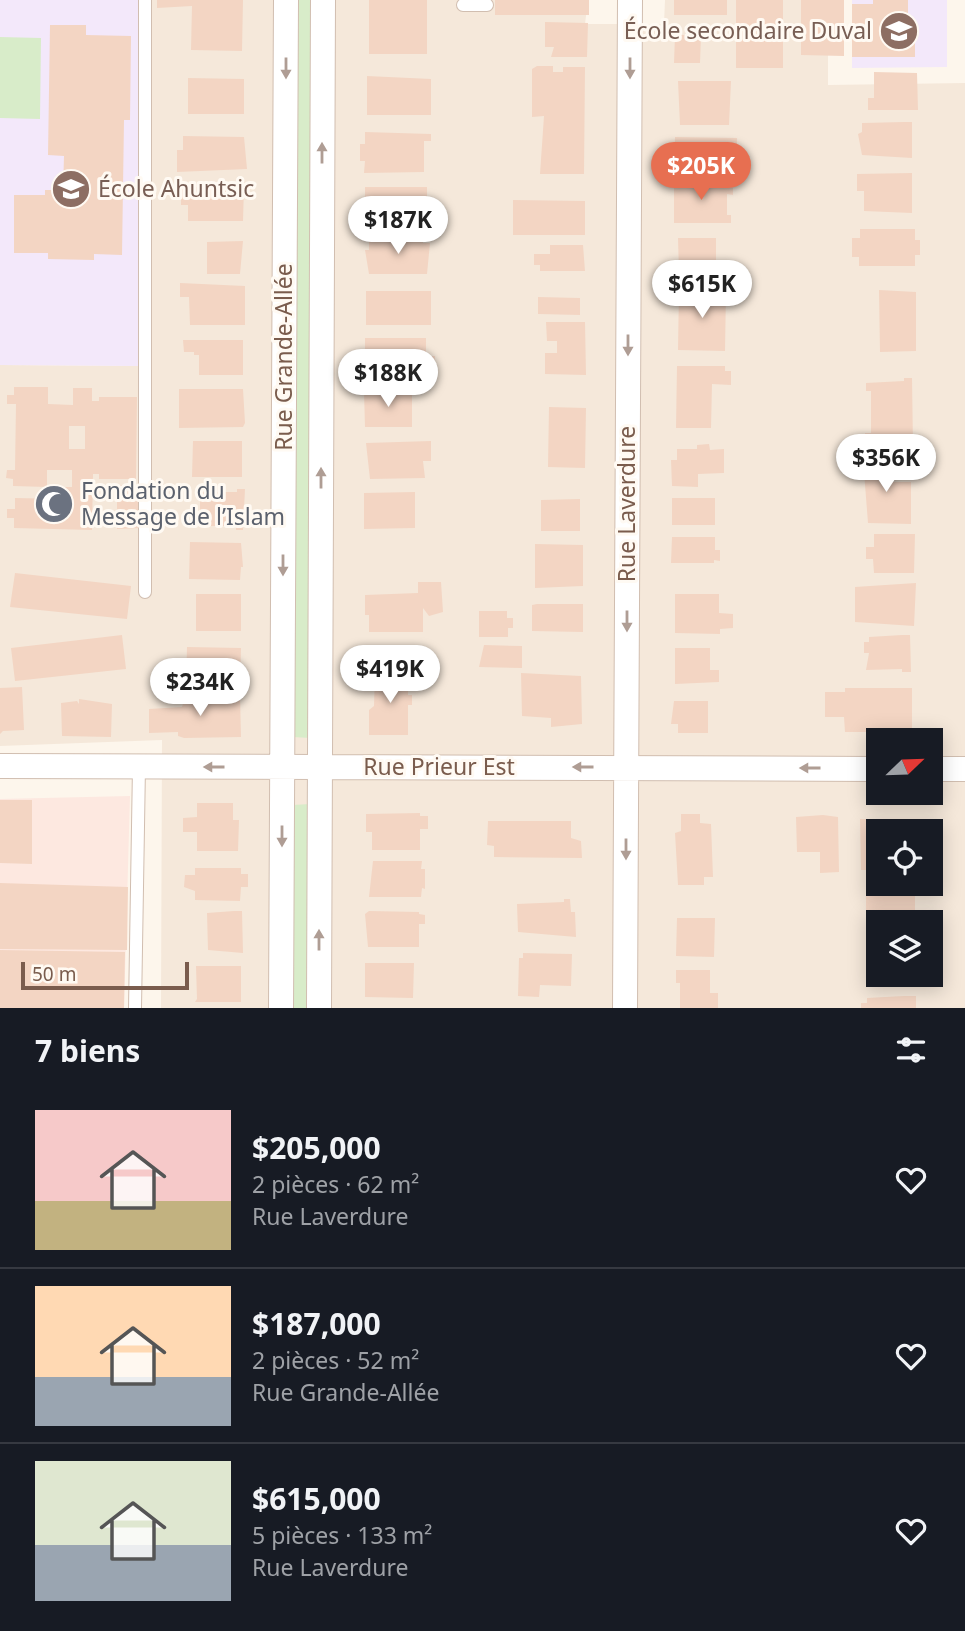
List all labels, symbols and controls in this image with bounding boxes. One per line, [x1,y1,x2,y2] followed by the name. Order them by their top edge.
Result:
[878,10,920,52] school or university icon: École secondaire Duval
[624,14,872,46] place label: École secondaire Duval
[280,57,292,79] one-way arrow
[624,57,636,79] one-way arrow
[316,142,328,164] one-way arrow
[652,142,750,202] pin: $205K
[667,149,735,181] text: $205K
[50,168,92,210] school or university icon: École Ahuntsic
[98,172,254,204] place label: École Ahuntsic
[349,196,447,256] pin: $187K
[364,203,432,235] text: $187K
[653,260,751,320] pin: $615K
[267,263,299,451] street label: Rue Grande-Allée
[668,267,736,299] text: $615K
[622,334,634,356] one-way arrow
[339,350,437,409] pin: $188K
[354,356,422,388] text: $188K
[610,426,642,582] street label: Rue Laverdure
[837,434,935,494] pin: $356K
[852,441,920,473] text: $356K
[315,467,326,489] one-way arrow
[81,474,285,532] place label: Fondation du Message de l’Islam
[33,483,75,525] mosque icon: Fondation du Message de l’Islam
[277,554,289,576] one-way arrow
[621,610,632,632] one-way arrow
[341,646,439,705] pin: $419K
[356,652,424,684] text: $419K
[151,658,249,718] pin: $234K
[166,665,234,697] text: $234K
[866,728,943,805] north arrow
[866,728,943,987] map controls
[363,750,515,782] street label: Rue Prieur Est
[203,761,225,773] one-way arrow
[572,761,594,773] one-way arrow
[799,762,821,774] one-way arrow
[866,819,943,896] button: locate
[276,825,288,847] one-way arrow
[620,838,632,860] one-way arrow
[866,910,943,987] button: layers
[313,929,325,951] one-way arrow
[21,959,189,991] scale bar
[32,961,76,987] text: 50 m
[35,1030,140,1071] text: 7 biens
[892,1031,930,1069] icon: filters
[252,1127,381,1168] text: $205,000
[91,1138,175,1222] icon: home
[892,1161,930,1199] icon: heart
[252,1168,419,1200] text: 2 pièces · 62 m²
[252,1200,409,1232] text: Rue Laverdure
[252,1303,381,1344] text: $187,000
[91,1314,175,1398] icon: home
[892,1337,930,1375] icon: heart
[252,1344,419,1376] text: 2 pièces · 52 m²
[252,1376,439,1408] text: Rue Grande-Allée
[252,1478,381,1519] text: $615,000
[91,1489,175,1573] icon: home
[892,1512,930,1550] icon: heart
[252,1519,432,1551] text: 5 pièces · 133 m²
[252,1551,409,1583] text: Rue Laverdure

